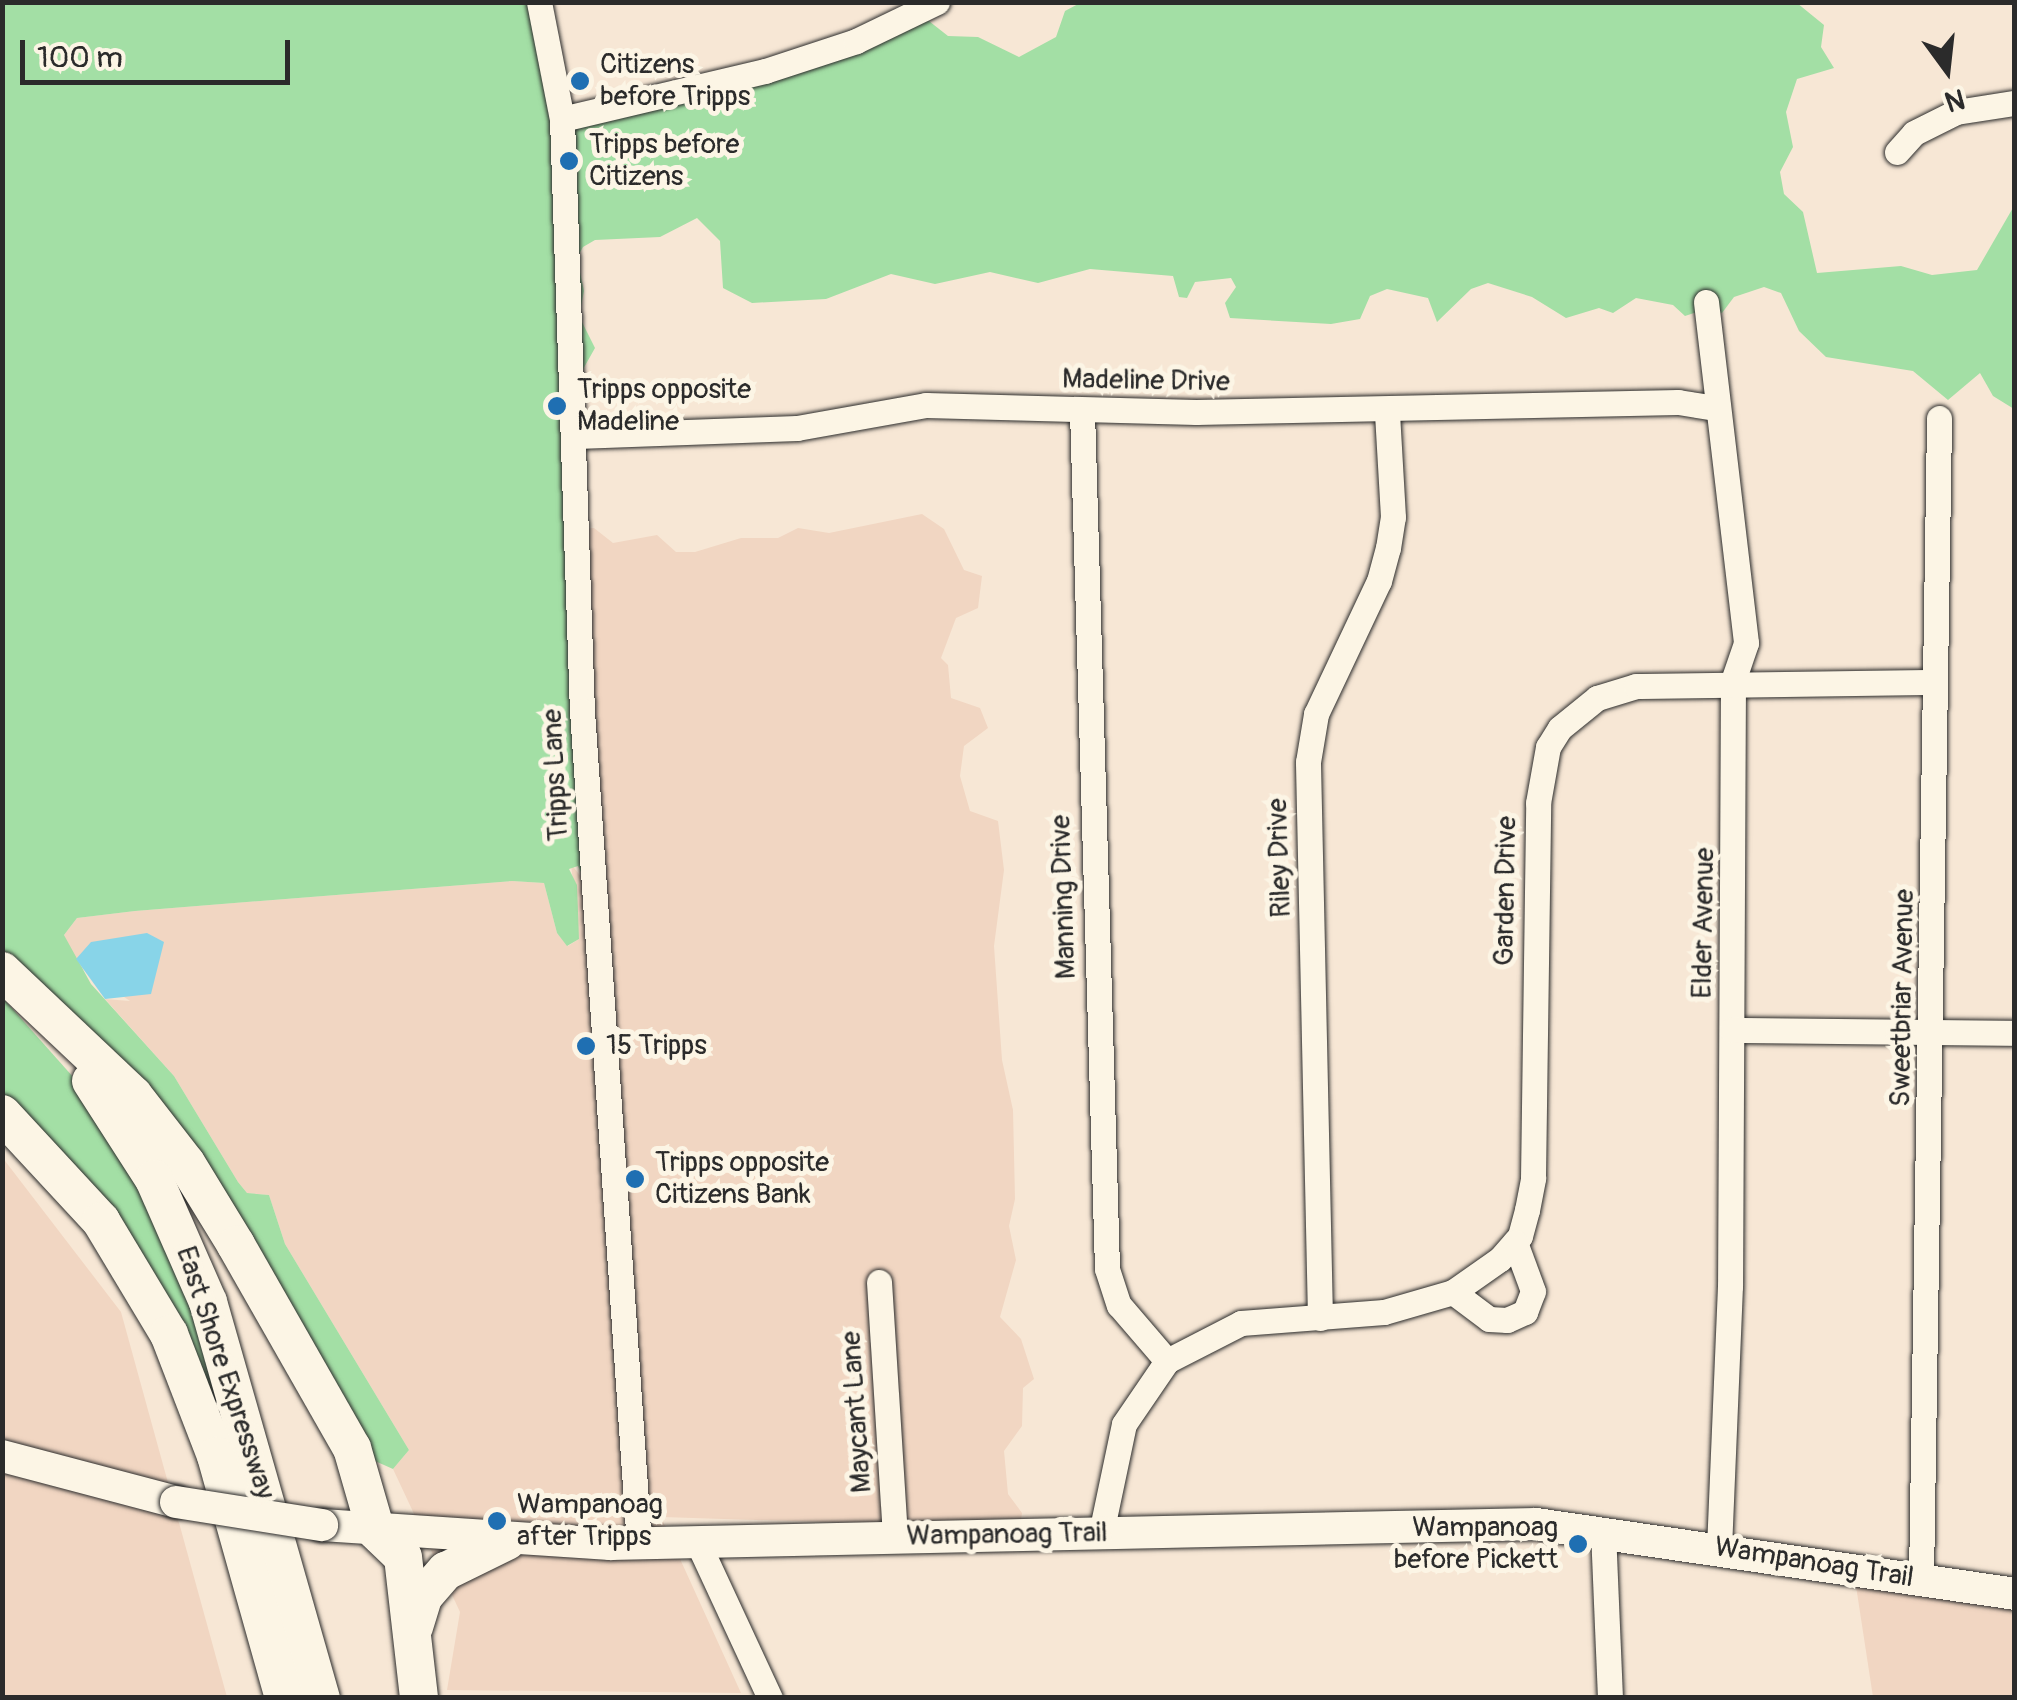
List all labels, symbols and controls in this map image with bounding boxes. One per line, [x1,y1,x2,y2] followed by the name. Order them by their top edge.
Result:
[25,20,295,82] scale bar
[1897,20,1997,120] north arrow
[37,39,123,76] text: 100 m
[600,48,750,114] place label: Citizens before Tripps
[569,70,591,92] marker: Citizens before Tripps
[1941,80,1969,119] text: N
[589,128,739,194] place label: Tripps before Citizens
[558,150,580,172] marker: Tripps before Citizens
[1062,363,1230,399] street label: Madeline Drive
[577,373,751,439] place label: Tripps opposite Madeline
[546,395,568,417] marker: Tripps opposite Madeline
[536,708,576,842] street label: Tripps Lane
[1261,798,1299,918] street label: Riley Drive
[1044,814,1084,980] street label: Manning Drive
[1488,816,1524,966] street label: Garden Drive
[1686,847,1722,999] street label: Elder Avenue
[1884,889,1922,1107] street label: Sweetbriar Avenue
[606,1029,707,1063] place label: 15 Tripps
[575,1035,597,1057] marker: 15 Tripps
[655,1146,829,1212] place label: Tripps opposite Citizens Bank
[624,1168,646,1190] marker: Tripps opposite Citizens Bank
[168,1242,282,1504] street label: East Shore Expressway
[835,1330,879,1494] street label: Maycant Lane
[517,1488,663,1554] place label: Wampanoag after Tripps
[486,1510,508,1532] marker: Wampanoag after Tripps
[1394,1511,1558,1577] place label: Wampanoag before Pickett
[906,1516,1108,1554] street label: Wampanoag Trail
[1712,1531,1916,1595] street label: Wampanoag Trail
[1567,1533,1589,1555] marker: Wampanoag before Pickett

